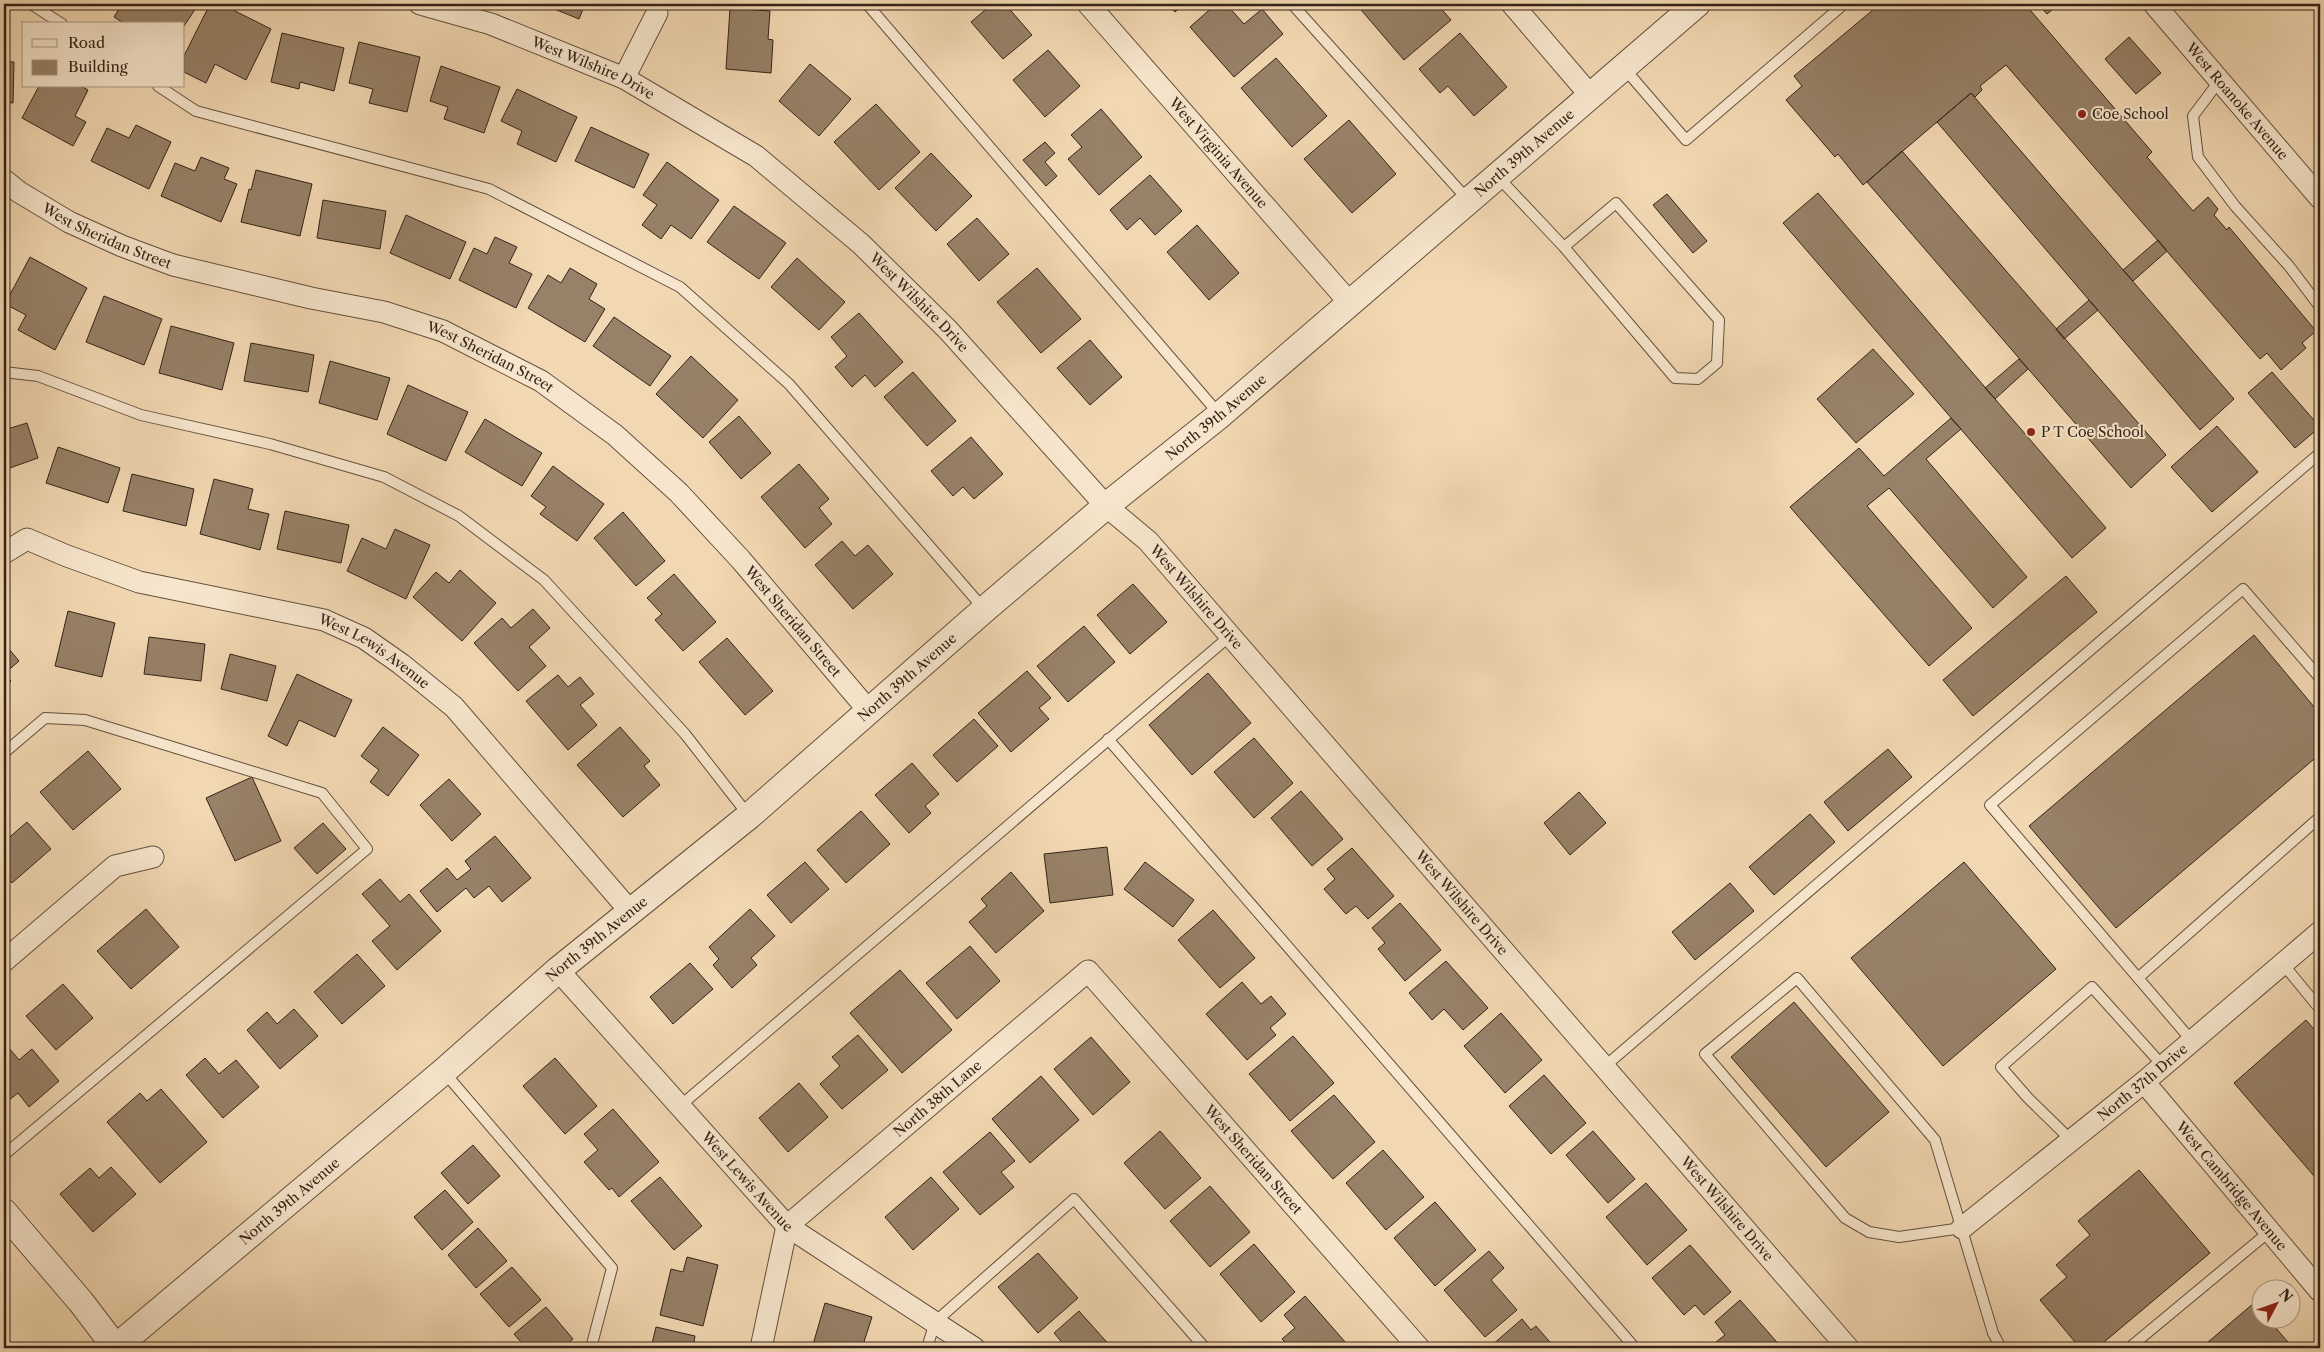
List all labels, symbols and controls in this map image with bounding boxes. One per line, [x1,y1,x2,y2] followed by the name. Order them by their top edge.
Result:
[22,22,185,88] legend
[528,32,658,103] street label: West Wilshire Drive
[68,33,105,52] text: Road
[2181,38,2292,164] street label: West Roanoke Avenue
[68,57,128,76] text: Building
[1164,93,1272,212] street label: West Virginia Avenue
[1471,105,1578,201] street label: North 39th Avenue
[2092,105,2169,123] place label: Coe School
[2076,108,2088,120] marker: Coe School
[38,199,174,273] street label: West Sheridan Street
[865,248,972,356] street label: West Wilshire Drive
[424,317,557,396] street label: West Sheridan Street
[1162,370,1270,464] street label: North 39th Avenue
[2041,423,2144,441] place label: P T Coe School
[2025,426,2037,438] marker: P T Coe School
[1145,540,1247,653] street label: West Wilshire Drive
[740,561,845,681] street label: West Sheridan Street
[315,609,433,693] street label: West Lewis Avenue
[854,629,960,726] street label: North 39th Avenue
[1411,846,1512,959] street label: West Wilshire Drive
[542,892,651,986] street label: North 39th Avenue
[2094,1040,2191,1125] street label: North 37th Drive
[890,1056,985,1141] street label: North 38th Lane
[1200,1100,1306,1218] street label: West Sheridan Street
[2172,1117,2291,1254] street label: West Cambridge Avenue
[697,1127,796,1236] street label: West Lewis Avenue
[1676,1152,1778,1265] street label: West Wilshire Drive
[236,1154,343,1249] street label: North 39th Avenue
[2252,1280,2302,1330] north arrow
[2275,1285,2297,1306] text: N

